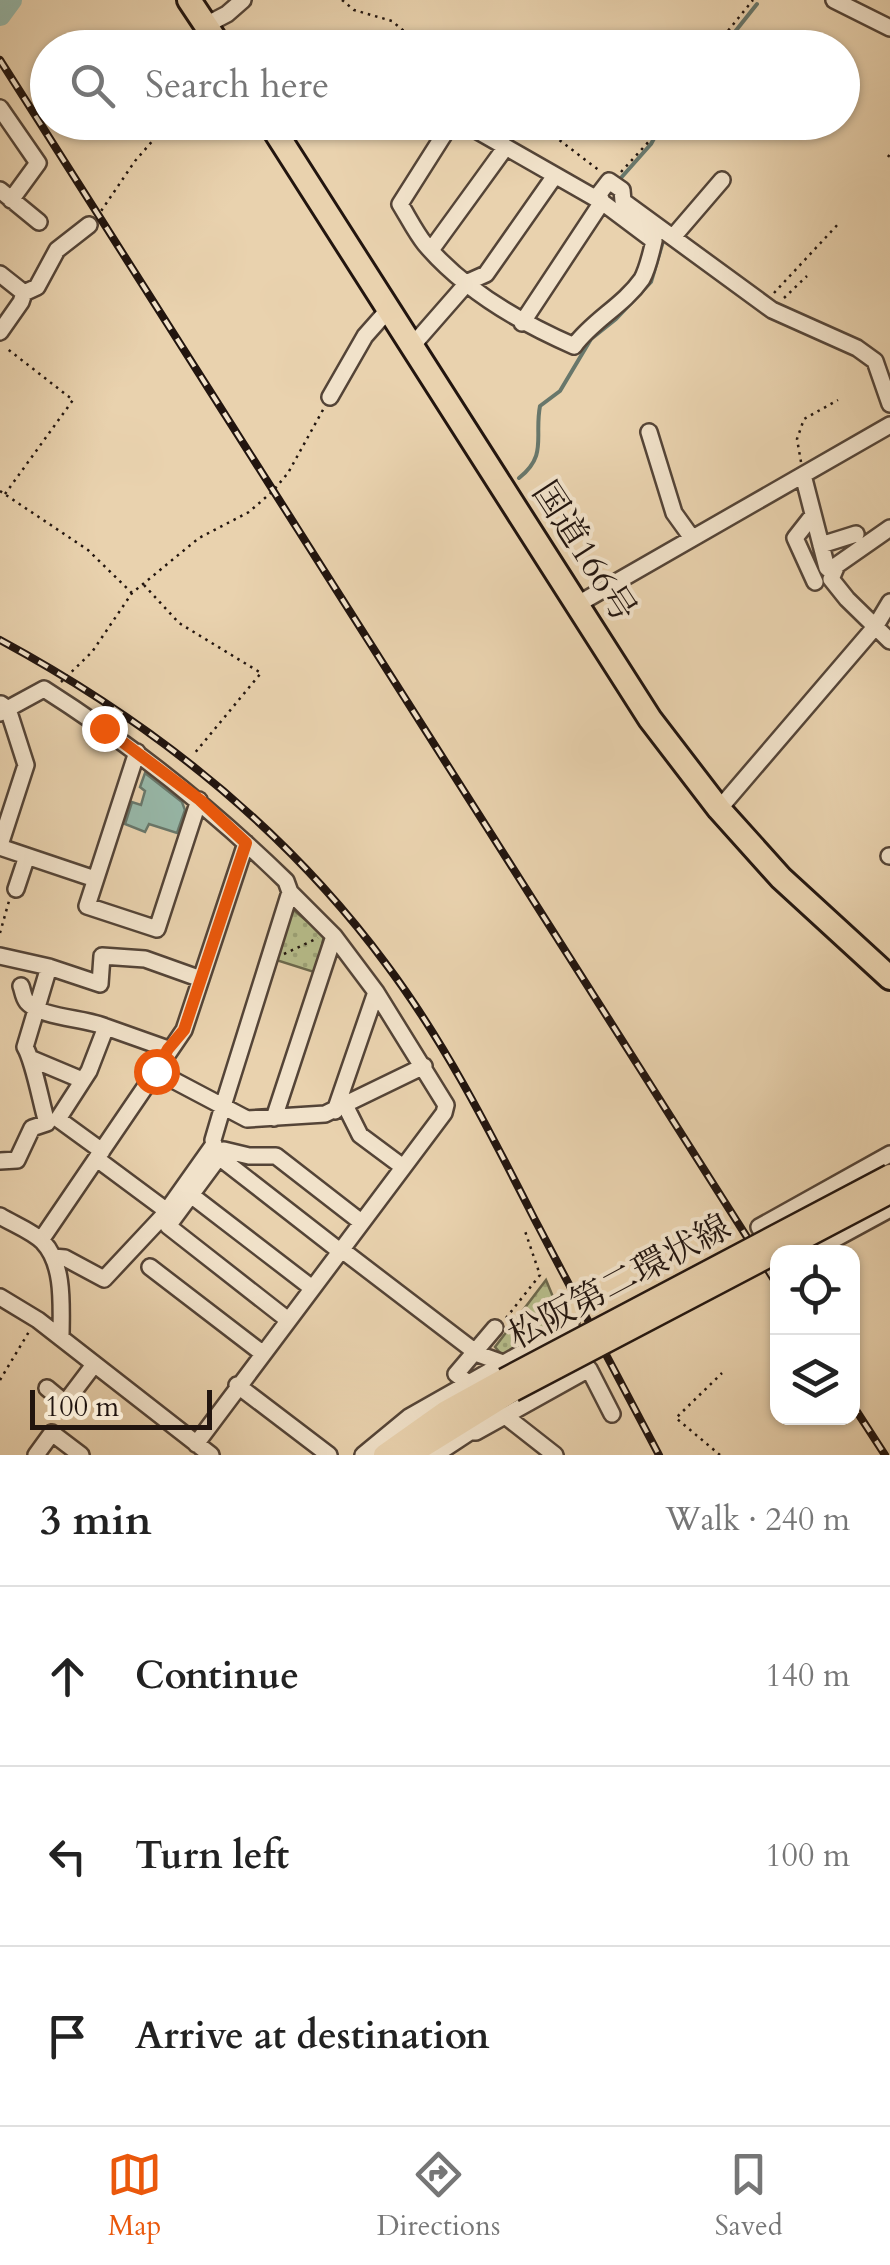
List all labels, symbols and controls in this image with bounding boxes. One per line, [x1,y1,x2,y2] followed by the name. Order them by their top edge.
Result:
[30,30,860,140] search box
[65,58,120,113] icon: search
[145,59,329,111] text: Search here
[521,472,648,631] street label: 国道166号
[82,706,128,752] route end
[134,1049,180,1095] route start
[500,1203,739,1361] street label: 松阪第二環状線
[770,1245,860,1425] map controls
[770,1245,860,1335] button: locate
[770,1335,860,1425] button: layers
[30,1385,212,1430] scale bar
[45,1388,119,1426] text: 100 m
[40,1492,152,1549] text: 3 min
[665,1498,850,1542] text: Walk · 240 m
[40,1649,95,1704] icon: ahead
[135,1650,299,1702] text: Continue
[765,1654,850,1698] text: 140 m
[40,1829,95,1884] icon: left
[135,1830,289,1882] text: Turn left
[765,1834,850,1878] text: 100 m
[40,2009,95,2064] icon: arrive
[135,2010,490,2062] text: Arrive at destination
[107,2147,162,2245] tab: Map
[377,2147,500,2245] tab: Directions
[715,2147,783,2245] tab: Saved

